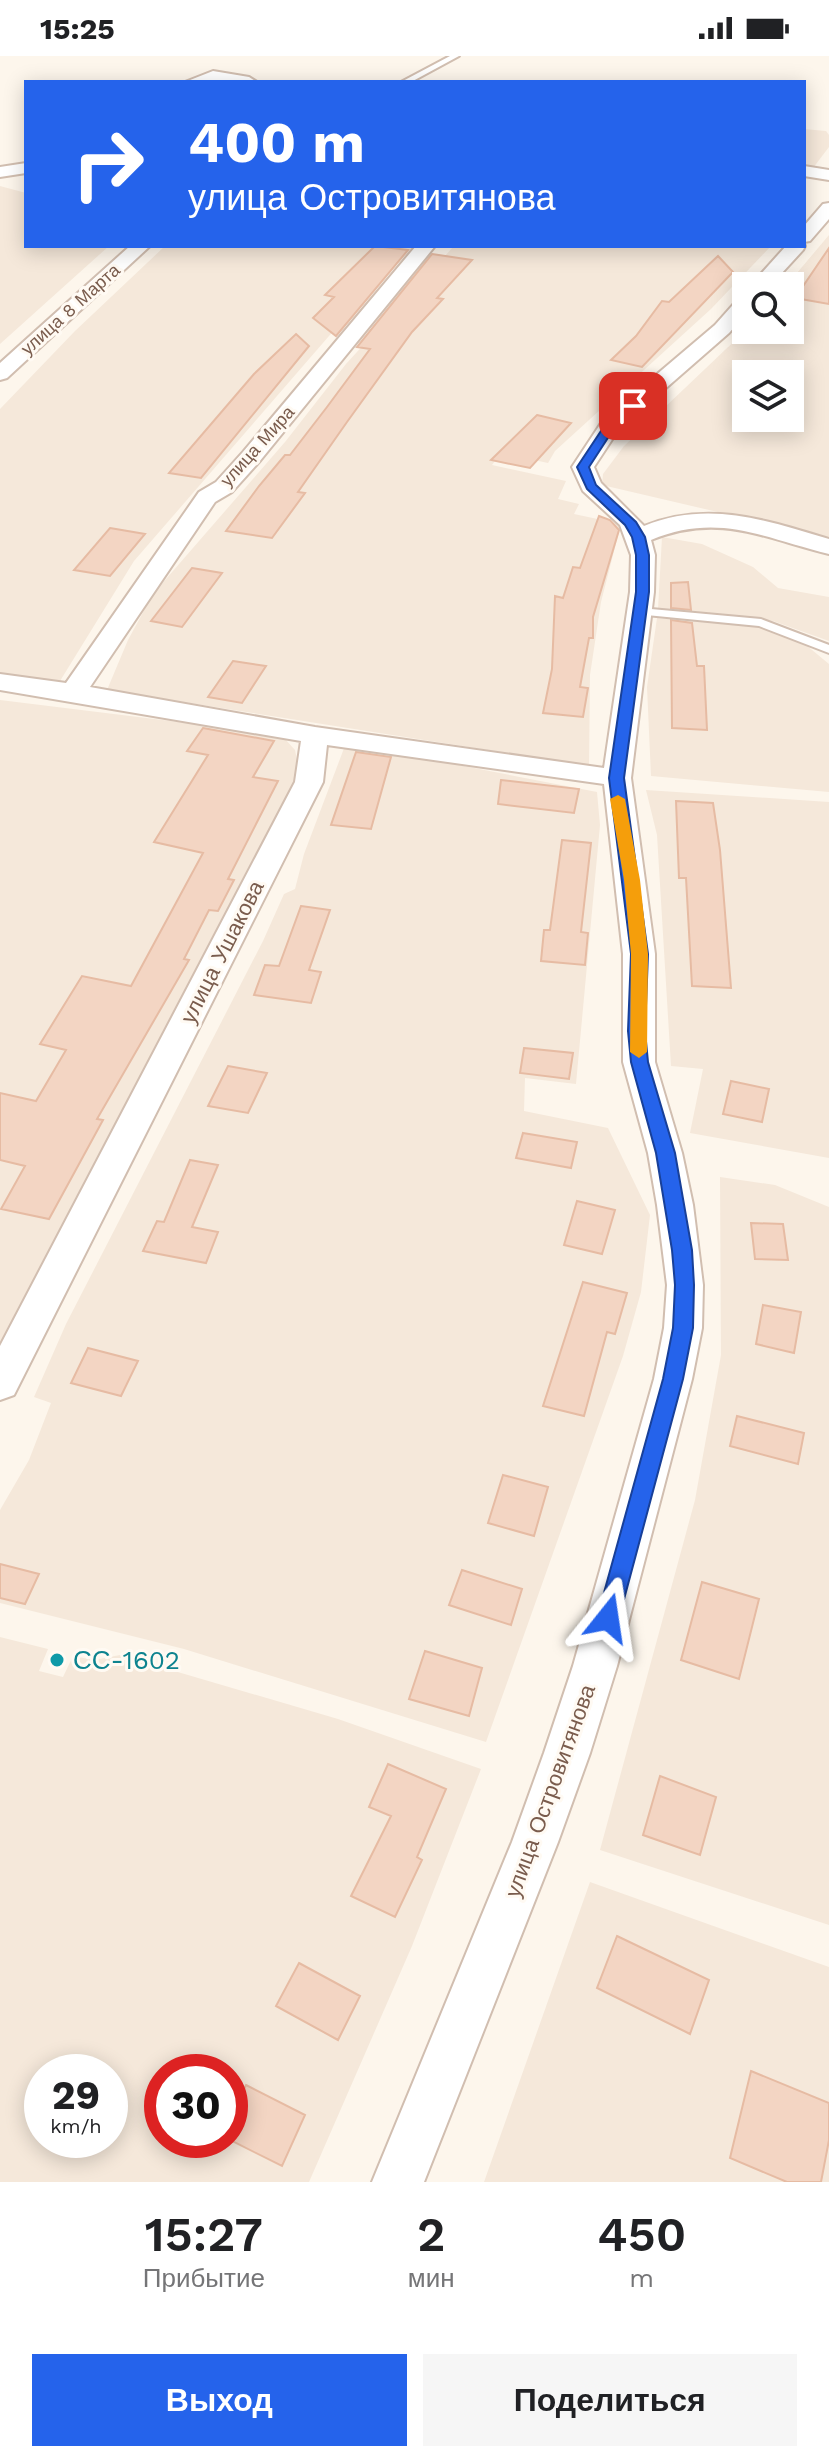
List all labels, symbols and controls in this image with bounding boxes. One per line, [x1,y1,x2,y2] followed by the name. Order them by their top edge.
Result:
[40,11,115,46] text: 15:25
[188,110,365,176] text: 400 m
[56,112,160,216] icon: right
[188,177,556,219] text: улица Островитянова
[16,258,124,359] street label: улица 8 Марта
[732,272,804,432] map controls
[732,272,804,344] button: search
[732,360,804,432] button: layers
[599,372,667,440] pin
[611,384,655,428] icon: arrive
[216,401,299,490] street label: улица Мира
[175,876,269,1027] street label: улица Ушакова
[566,1576,650,1660] position arrow
[73,1645,180,1675] place label: СС-1602
[48,1651,66,1669] marker: СС-1602
[500,1680,600,1901] street label: улица Островитянова
[144,2054,248,2158] speed limit sign: 30
[52,2072,100,2119] text: 29
[50,2114,102,2138] text: km/h
[145,2206,263,2263] text: 15:27
[417,2206,445,2263] text: 2
[597,2206,686,2263] text: 450
[143,2263,265,2293] text: Прибытие
[408,2263,455,2293] text: мин
[629,2263,654,2293] text: m
[32,2354,407,2446] button: Выход
[423,2354,797,2446] button: Поделиться

